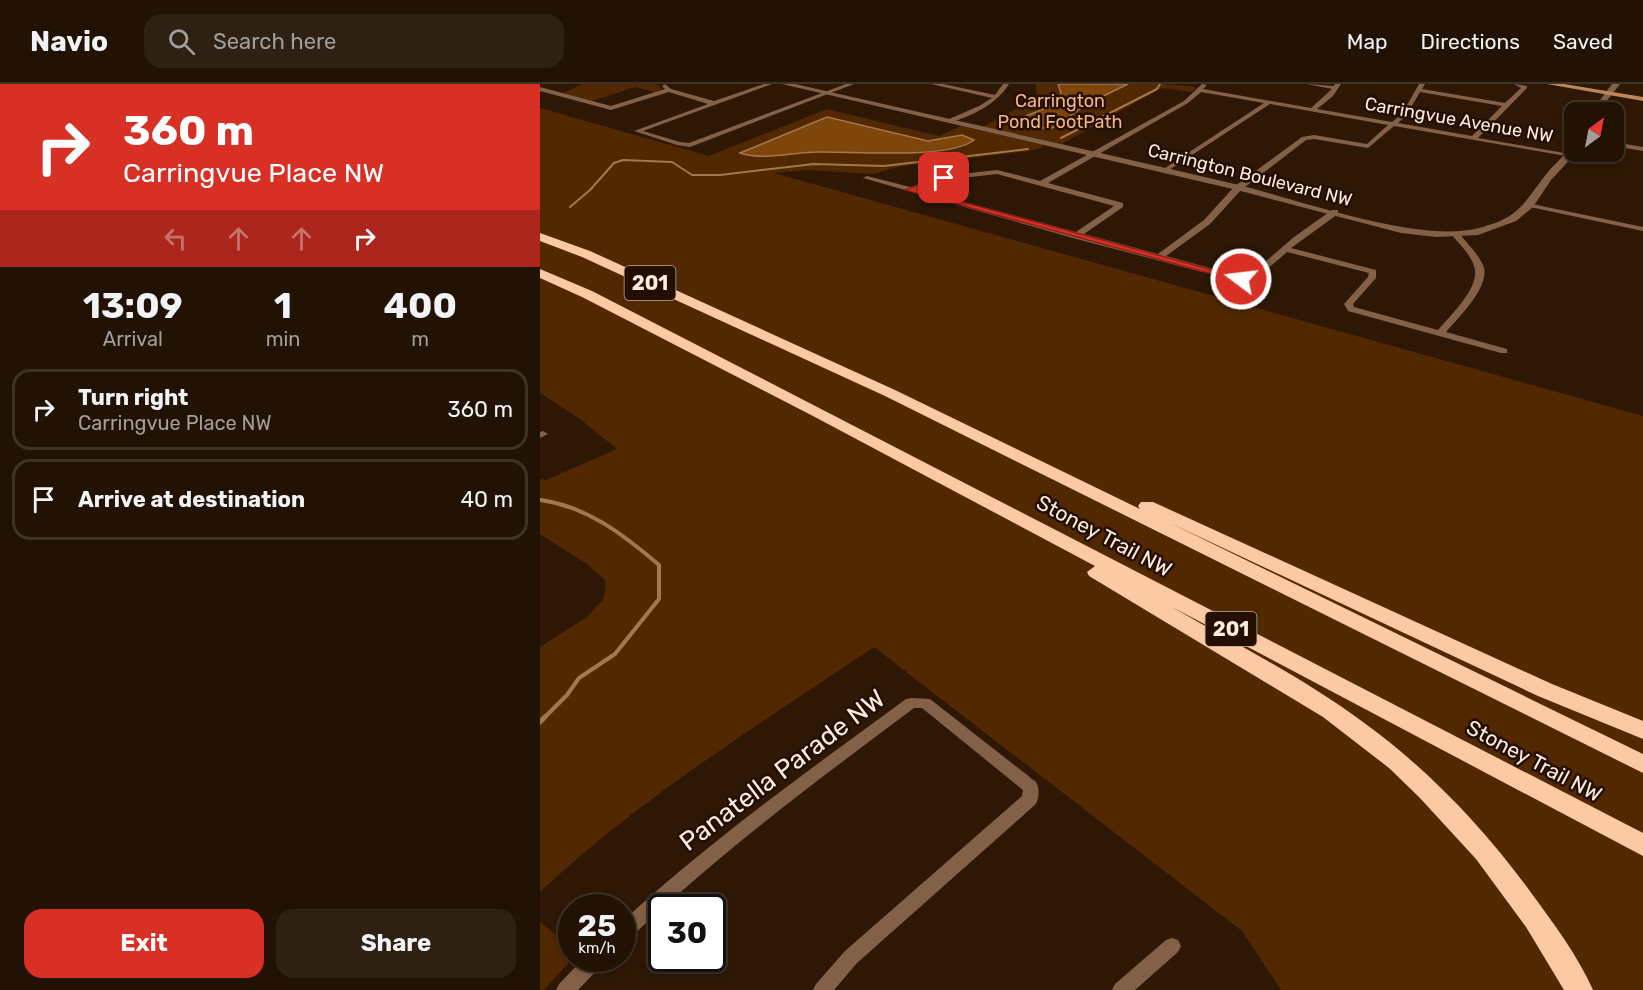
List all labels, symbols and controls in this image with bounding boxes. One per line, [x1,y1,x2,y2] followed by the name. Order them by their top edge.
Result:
[144,14,564,68] search box
[30,25,108,58] text: Navio
[165,25,198,58] icon: search
[213,28,336,55] text: Search here
[1347,29,1388,54] text: Map
[1421,29,1520,54] text: Directions
[1553,29,1613,54] text: Saved
[998,90,1122,133] park label: Carrington Pond FootPath
[1363,93,1555,147] street label: Carringvue Avenue NW
[1564,102,1624,162] north arrow
[1564,102,1624,162] map controls
[123,106,254,156] text: 360 m
[24,108,102,186] icon: right
[1146,139,1354,211] street label: Carrington Boulevard NW
[918,152,969,203] pin
[123,157,384,189] text: Carringvue Place NW
[927,161,960,194] icon: arrive
[159,222,192,255] icon: left
[222,222,255,255] icon: ahead
[285,222,318,255] icon: ahead
[348,222,381,255] icon: right
[1209,247,1273,311] position arrow
[624,266,676,300] road number: 201
[83,284,183,327] text: 13:09
[274,284,292,327] text: 1
[383,284,457,327] text: 400
[103,327,163,351] text: Arrival
[266,327,300,351] text: min
[411,327,429,351] text: m
[78,384,188,411] text: Turn right
[27,393,60,426] icon: right
[448,396,513,423] text: 360 m
[78,411,271,435] text: Carringvue Place NW
[27,483,60,516] icon: arrive
[78,486,305,513] text: Arrive at destination
[460,486,513,513] text: 40 m
[1032,489,1176,582] street label: Stoney Trail NW
[1206,612,1256,646] road number: 201
[674,683,891,858] street label: Panatella Parade NW
[1462,714,1606,807] street label: Stoney Trail NW
[648,894,726,972] speed limit sign: 30
[578,908,616,944] text: 25
[24,909,264,978] button: Exit
[276,909,516,978] button: Share
[578,939,616,957] text: km/h

